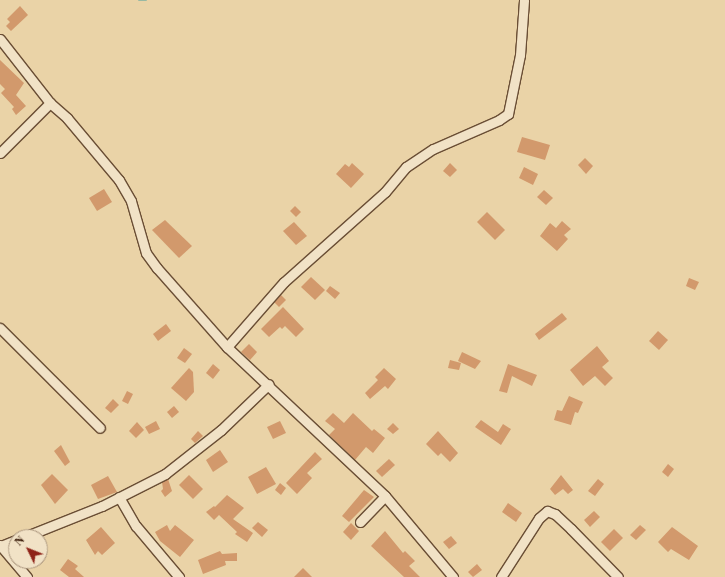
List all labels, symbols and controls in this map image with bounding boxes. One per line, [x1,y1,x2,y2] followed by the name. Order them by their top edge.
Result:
[8,529,48,569] north arrow
[12,534,28,549] text: N

